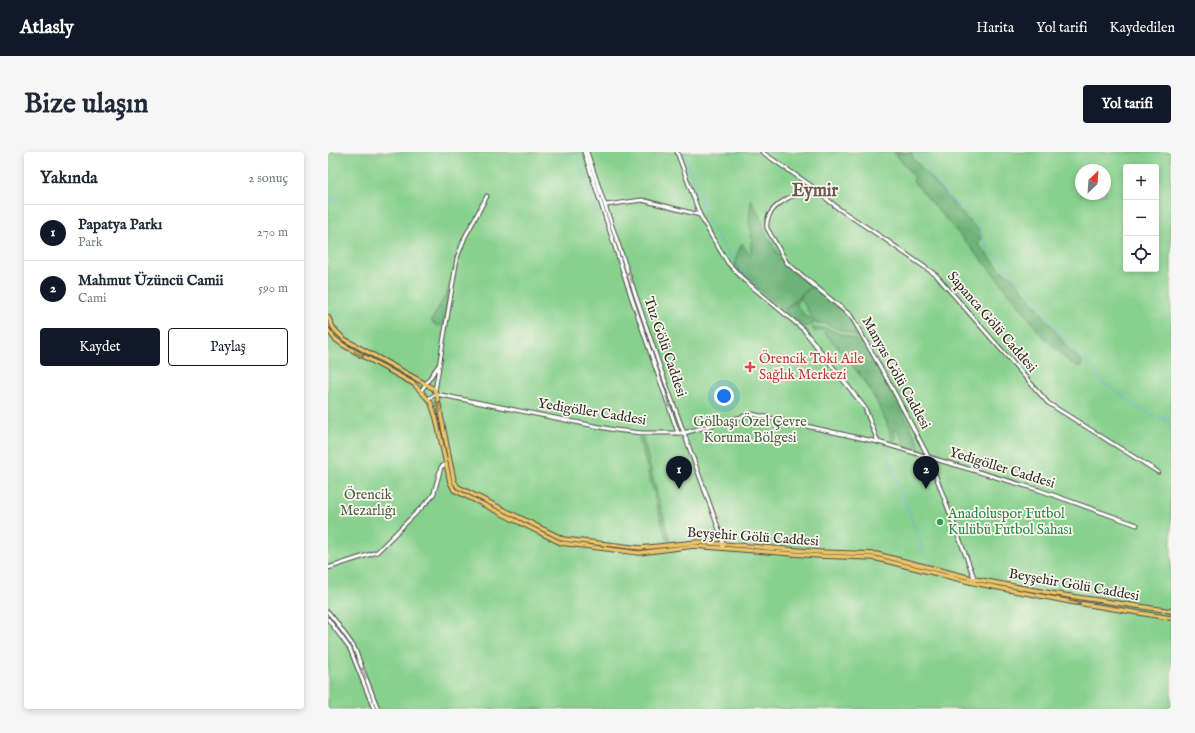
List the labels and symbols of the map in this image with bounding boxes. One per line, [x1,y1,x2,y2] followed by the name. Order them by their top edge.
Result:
[1075,164,1111,200] north arrow
[792,180,839,203] district label: Eymir
[943,268,1041,376] street label: Sapanca Gölü Caddesi
[625,271,633,283] one-way arrow
[639,295,691,400] street label: Tuz Gölü Caddesi
[858,313,935,433] street label: Manyas Gölü Caddesi
[759,349,865,384] place label: Örencik Toki Aile Sağlık Merkezi
[353,350,365,358] one-way arrow
[744,361,756,373] marker: Örencik Toki Aile Sağlık Merkezi
[714,386,734,406] your location
[536,395,648,430] street label: Yedigöller Caddesi
[664,395,672,407] one-way arrow
[434,401,442,414] one-way arrow
[693,412,807,447] park label: Gölbaşı Özel Çevre Koruma Bölgesi
[947,443,1057,493] street label: Yedigöller Caddesi
[666,456,692,489] pin: 1
[913,456,939,489] pin: 2
[340,485,396,520] park label: Örencik Mezarlığı
[947,505,1072,539] place label: Anadoluspor Futbol Kulübü Futbol Sahası
[935,517,945,527] marker: Anadoluspor Futbol Kulübü Futbol Sahası
[686,523,820,551] street label: Beyşehir Gölü Caddesi
[1007,565,1141,605] street label: Beyşehir Gölü Caddesi
[1068,598,1081,606] one-way arrow
[359,667,367,679] one-way arrow

